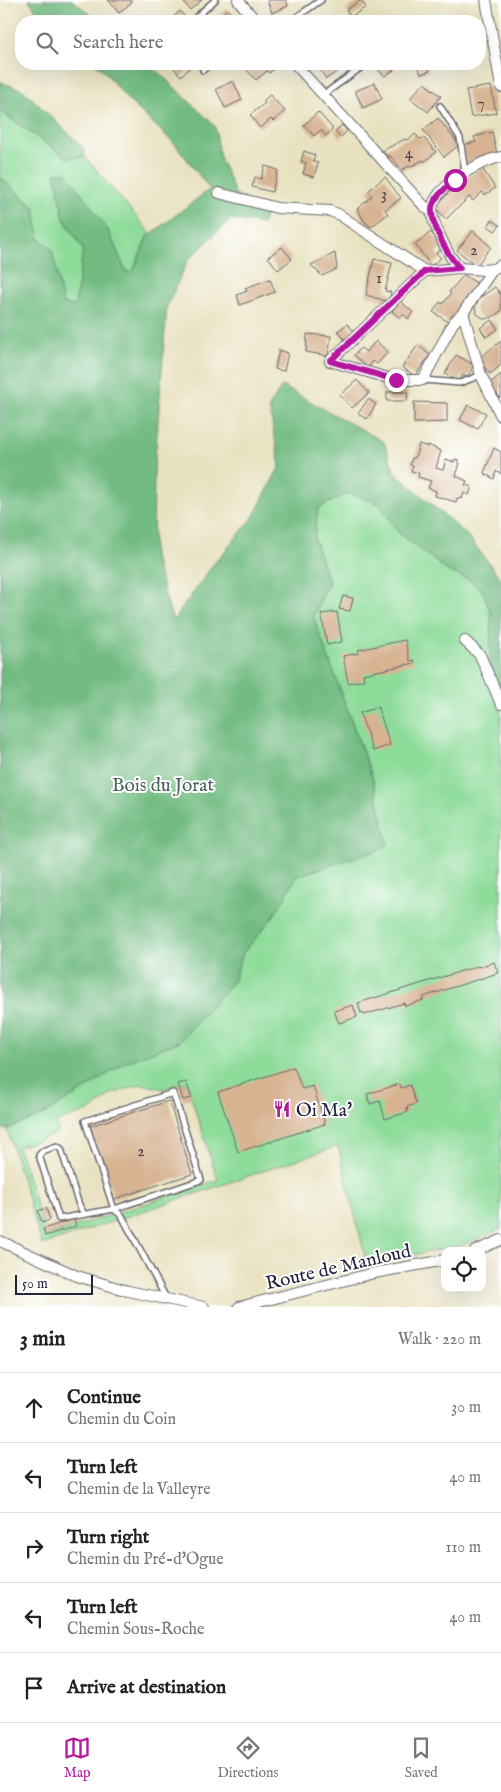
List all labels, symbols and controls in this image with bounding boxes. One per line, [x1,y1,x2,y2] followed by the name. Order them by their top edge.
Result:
[15,15,486,70] search box
[33,29,61,57] icon: search
[73,31,164,55] text: Search here
[477,94,485,114] house number: 7
[405,144,413,164] house number: 4
[444,169,467,192] route start
[381,185,387,205] house number: 3
[470,241,478,261] house number: 2
[376,269,382,289] house number: 1
[385,369,408,392] route end
[112,774,214,798] park label: Bois du Jorat
[272,1099,292,1119] restaurant icon: Oi Ma'
[296,1099,352,1123] place label: Oi Ma'
[137,1142,145,1162] house number: 2
[264,1239,414,1296] street label: Route de Manloud
[441,1247,486,1292] map controls
[441,1247,486,1292] button: locate
[15,1272,92,1295] scale bar
[22,1275,48,1293] text: 50 m
[20,1326,65,1353] text: 3 min
[398,1330,481,1350] text: Walk · 220 m
[67,1386,141,1410] text: Continue
[20,1394,48,1422] icon: ahead
[451,1398,481,1418] text: 30 m
[67,1410,176,1430] text: Chemin du Coin
[67,1456,138,1480] text: Turn left
[20,1464,48,1492] icon: left
[449,1468,481,1488] text: 40 m
[67,1480,211,1500] text: Chemin de la Valleyre
[67,1526,149,1550] text: Turn right
[20,1534,48,1562] icon: right
[445,1538,481,1558] text: 110 m
[67,1550,224,1570] text: Chemin du Pré-d'Ogue
[67,1596,138,1620] text: Turn left
[20,1604,48,1632] icon: left
[449,1608,481,1628] text: 40 m
[67,1620,204,1640] text: Chemin Sous-Roche
[20,1674,48,1702] icon: arrive
[67,1676,226,1700] text: Arrive at destination
[63,1734,91,1782] tab: Map
[217,1734,278,1782] tab: Directions
[405,1734,438,1782] tab: Saved

